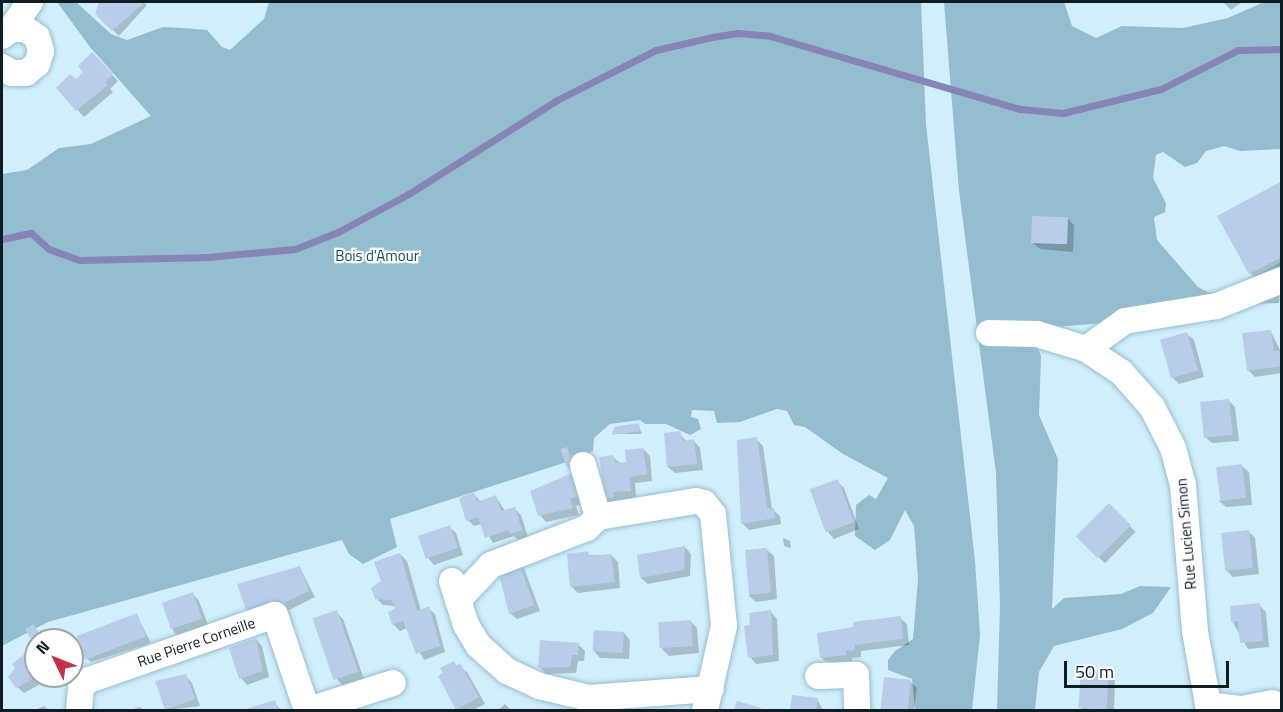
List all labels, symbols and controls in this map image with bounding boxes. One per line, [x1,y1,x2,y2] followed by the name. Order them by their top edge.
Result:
[335,247,419,265] park label: Bois d'Amour
[1172,478,1200,590] street label: Rue Lucien Simon
[135,613,257,671] street label: Rue Pierre Corneille
[24,628,84,688] north arrow
[30,635,55,659] text: N
[1067,649,1232,687] scale bar
[1075,658,1114,685] text: 50 m

